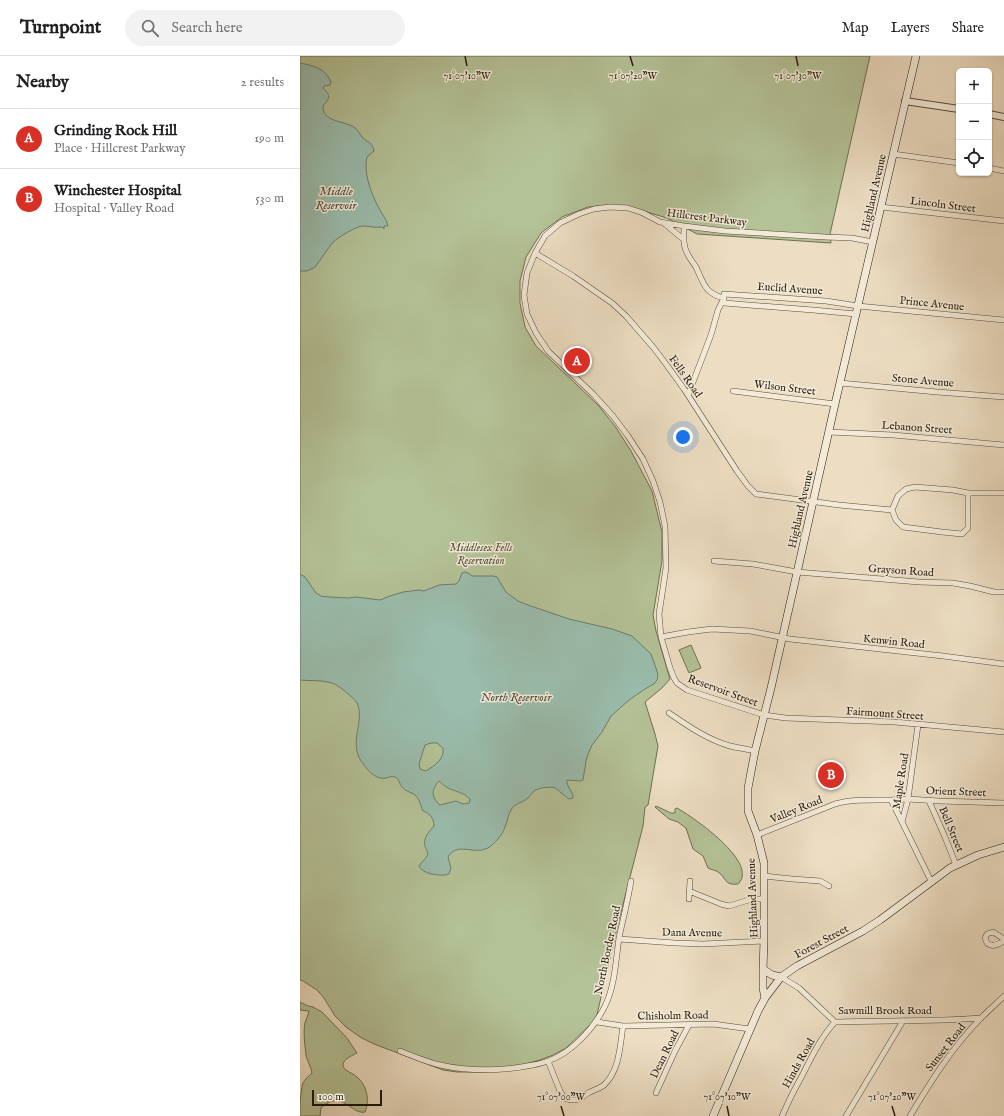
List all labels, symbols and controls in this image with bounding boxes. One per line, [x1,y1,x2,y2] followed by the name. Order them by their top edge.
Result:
[125,10,405,46] search box
[20,16,101,40] text: Turnpoint
[139,17,161,39] icon: search
[171,18,243,37] text: Search here
[842,19,869,37] text: Map
[891,19,930,37] text: Layers
[952,19,984,37] text: Share
[956,68,992,176] map controls
[956,68,992,104] button: +
[443,70,491,83] text: 71°07'10"W
[609,70,657,83] text: 71°07'20"W
[774,70,822,83] text: 71°07'30"W
[16,72,69,93] text: Nearby
[240,74,284,91] text: 2 results
[956,104,992,140] button: −
[54,121,177,140] text: Grinding Rock Hill
[25,130,33,147] text: A
[254,130,284,147] text: 190 m
[54,140,186,157] text: Place · Hillcrest Parkway
[956,140,992,176] button: locate
[858,153,890,234] street label: Highland Avenue
[54,181,181,200] text: Winchester Hospital
[316,184,357,213] water label: Middle Reservoir
[25,190,33,207] text: B
[255,190,284,207] text: 530 m
[909,194,977,216] street label: Lincoln Street
[54,200,174,217] text: Hospital · Valley Road
[666,206,748,230] street label: Hillcrest Parkway
[757,280,823,298] street label: Euclid Avenue
[899,294,965,314] street label: Prince Avenue
[564,346,590,376] pin: A
[665,352,705,401] street label: Fells Road
[891,371,955,391] street label: Stone Avenue
[753,377,817,399] street label: Wilson Street
[881,419,953,437] street label: Lebanon Street
[673,427,693,447] your location
[785,469,817,550] street label: Highland Avenue
[449,541,513,568] park label: Middlesex Fells Reservation
[868,562,934,580] street label: Grayson Road
[862,632,926,652] street label: Kenwin Road
[686,672,760,710] street label: Reservoir Street
[481,690,552,705] water label: North Reservoir
[846,704,925,724] street label: Fairmount Street
[890,752,912,810] street label: Maple Road
[818,760,844,790] pin: B
[926,784,987,800] street label: Orient Street
[767,793,825,827] street label: Valley Road
[935,805,967,854] street label: Bell Street
[745,858,761,938] street label: Highland Avenue
[592,904,624,996] street label: North Border Road
[792,922,851,962] street label: Forest Street
[662,925,722,941] street label: Dana Avenue
[838,1004,932,1018] street label: Sawmill Brook Road
[637,1008,709,1024] street label: Chisholm Road
[923,1021,969,1074] street label: Sunset Road
[647,1028,683,1081] street label: Dean Road
[779,1036,818,1091] street label: Hinds Road
[312,1088,382,1107] scale bar
[318,1090,344,1104] text: 100 m
[537,1091,586,1104] text: 71°07'00"W
[703,1091,751,1104] text: 71°07'10"W
[868,1091,916,1104] text: 71°07'20"W

